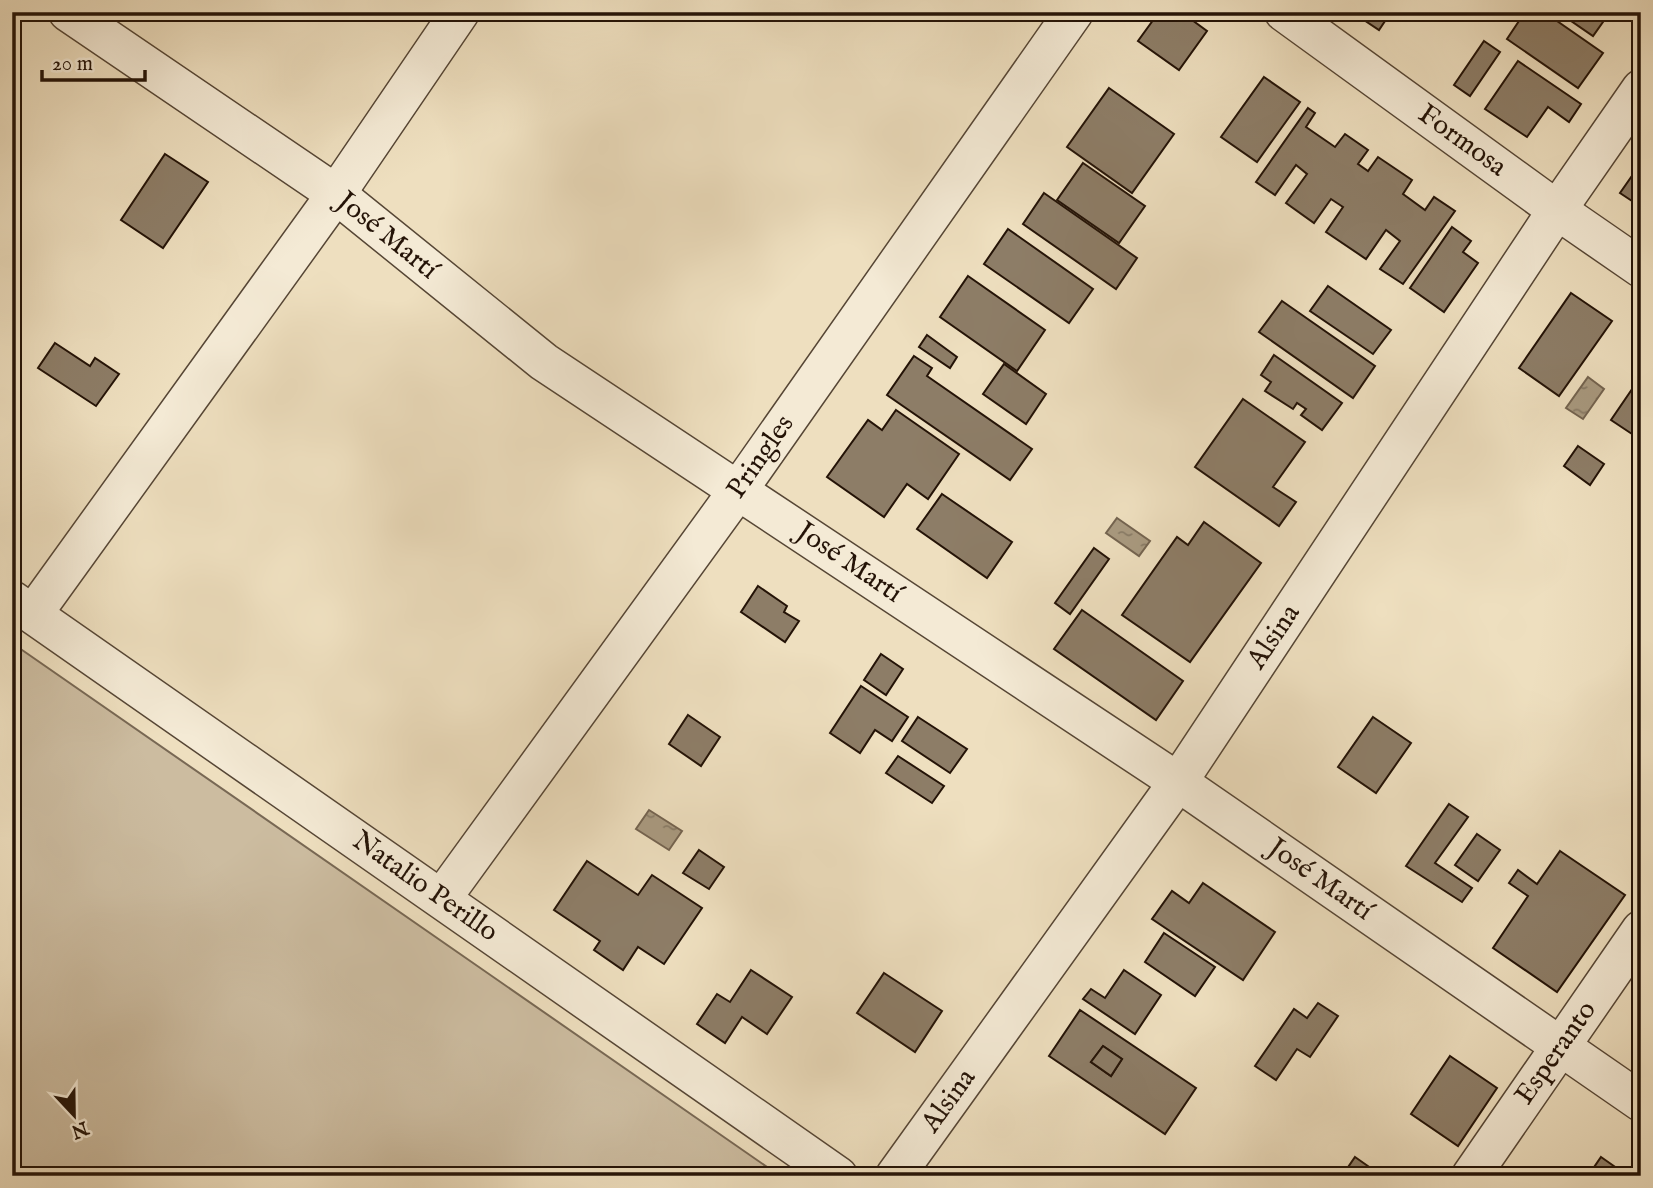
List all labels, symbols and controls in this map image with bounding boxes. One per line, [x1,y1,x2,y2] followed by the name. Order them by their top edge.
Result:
[42,38,145,82] scale bar
[52,51,93,78] text: 20 m
[1411,97,1514,185] street label: Formosa
[327,183,446,288] street label: José Martí
[720,408,802,506] street label: Pringles
[787,513,910,612] street label: José Martí
[1239,597,1309,677] street label: Alsina
[345,824,505,950] street label: Natalio Perillo
[1258,829,1381,930] street label: José Martí
[1508,994,1604,1112] street label: Esperanto
[913,1061,985,1141] street label: Alsina
[38,1080,108,1150] north arrow
[67,1114,93,1143] text: N

